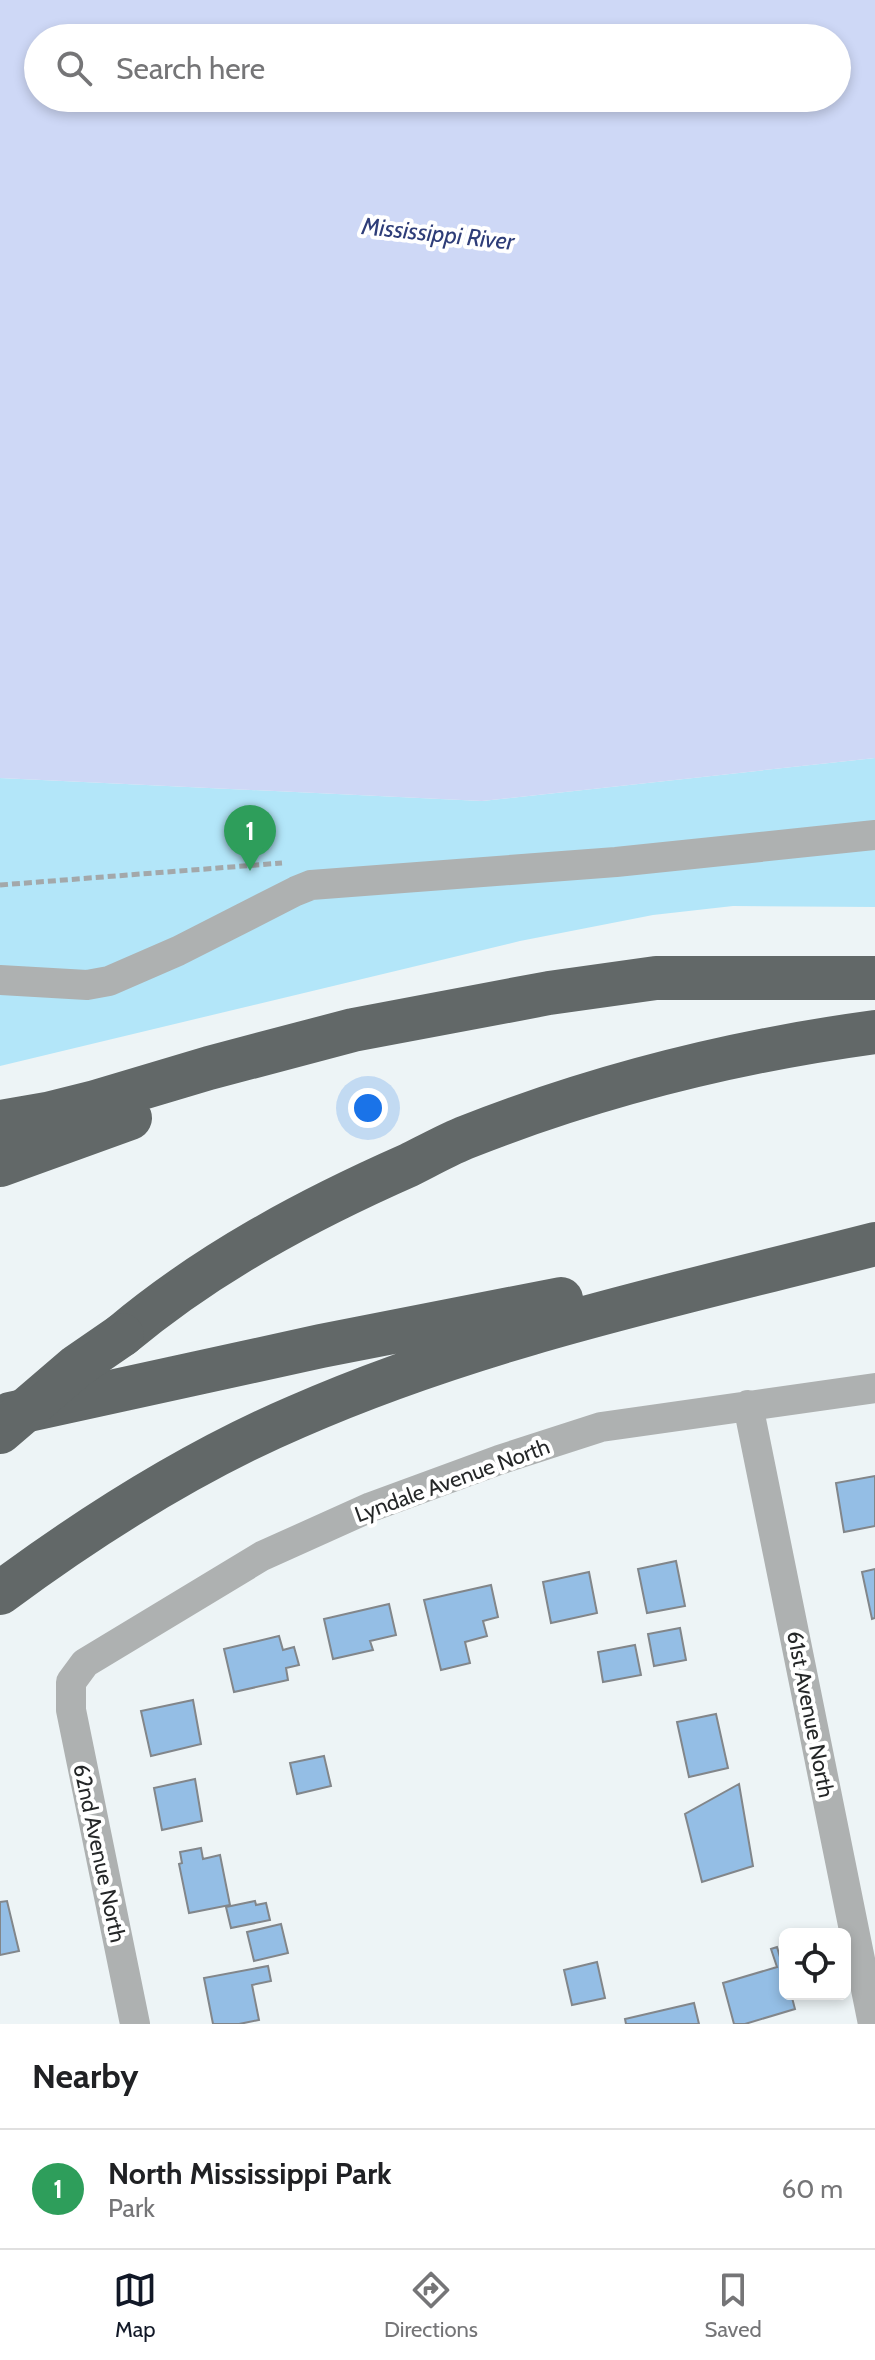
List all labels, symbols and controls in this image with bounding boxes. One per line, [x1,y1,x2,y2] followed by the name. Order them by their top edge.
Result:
[24,24,851,112] search box
[52,46,96,90] icon: search
[116,50,265,87] text: Search here
[359,211,517,256] water label: Mississippi River
[224,805,276,871] pin: 1
[348,1088,388,1128] your location
[351,1433,553,1528] street label: Lyndale Avenue North
[781,1628,840,1800] street label: 61st Avenue North
[67,1761,132,1945] street label: 62nd Avenue North
[779,1928,851,2000] map controls
[779,1928,851,2000] button: locate
[32,2055,139,2097] text: Nearby
[108,2155,392,2192] text: North Mississippi Park
[53,2173,63,2205] text: 1
[781,2173,843,2205] text: 60 m
[108,2192,155,2224] text: Park
[113,2268,157,2343] tab: Map
[384,2268,478,2343] tab: Directions
[705,2268,762,2343] tab: Saved

